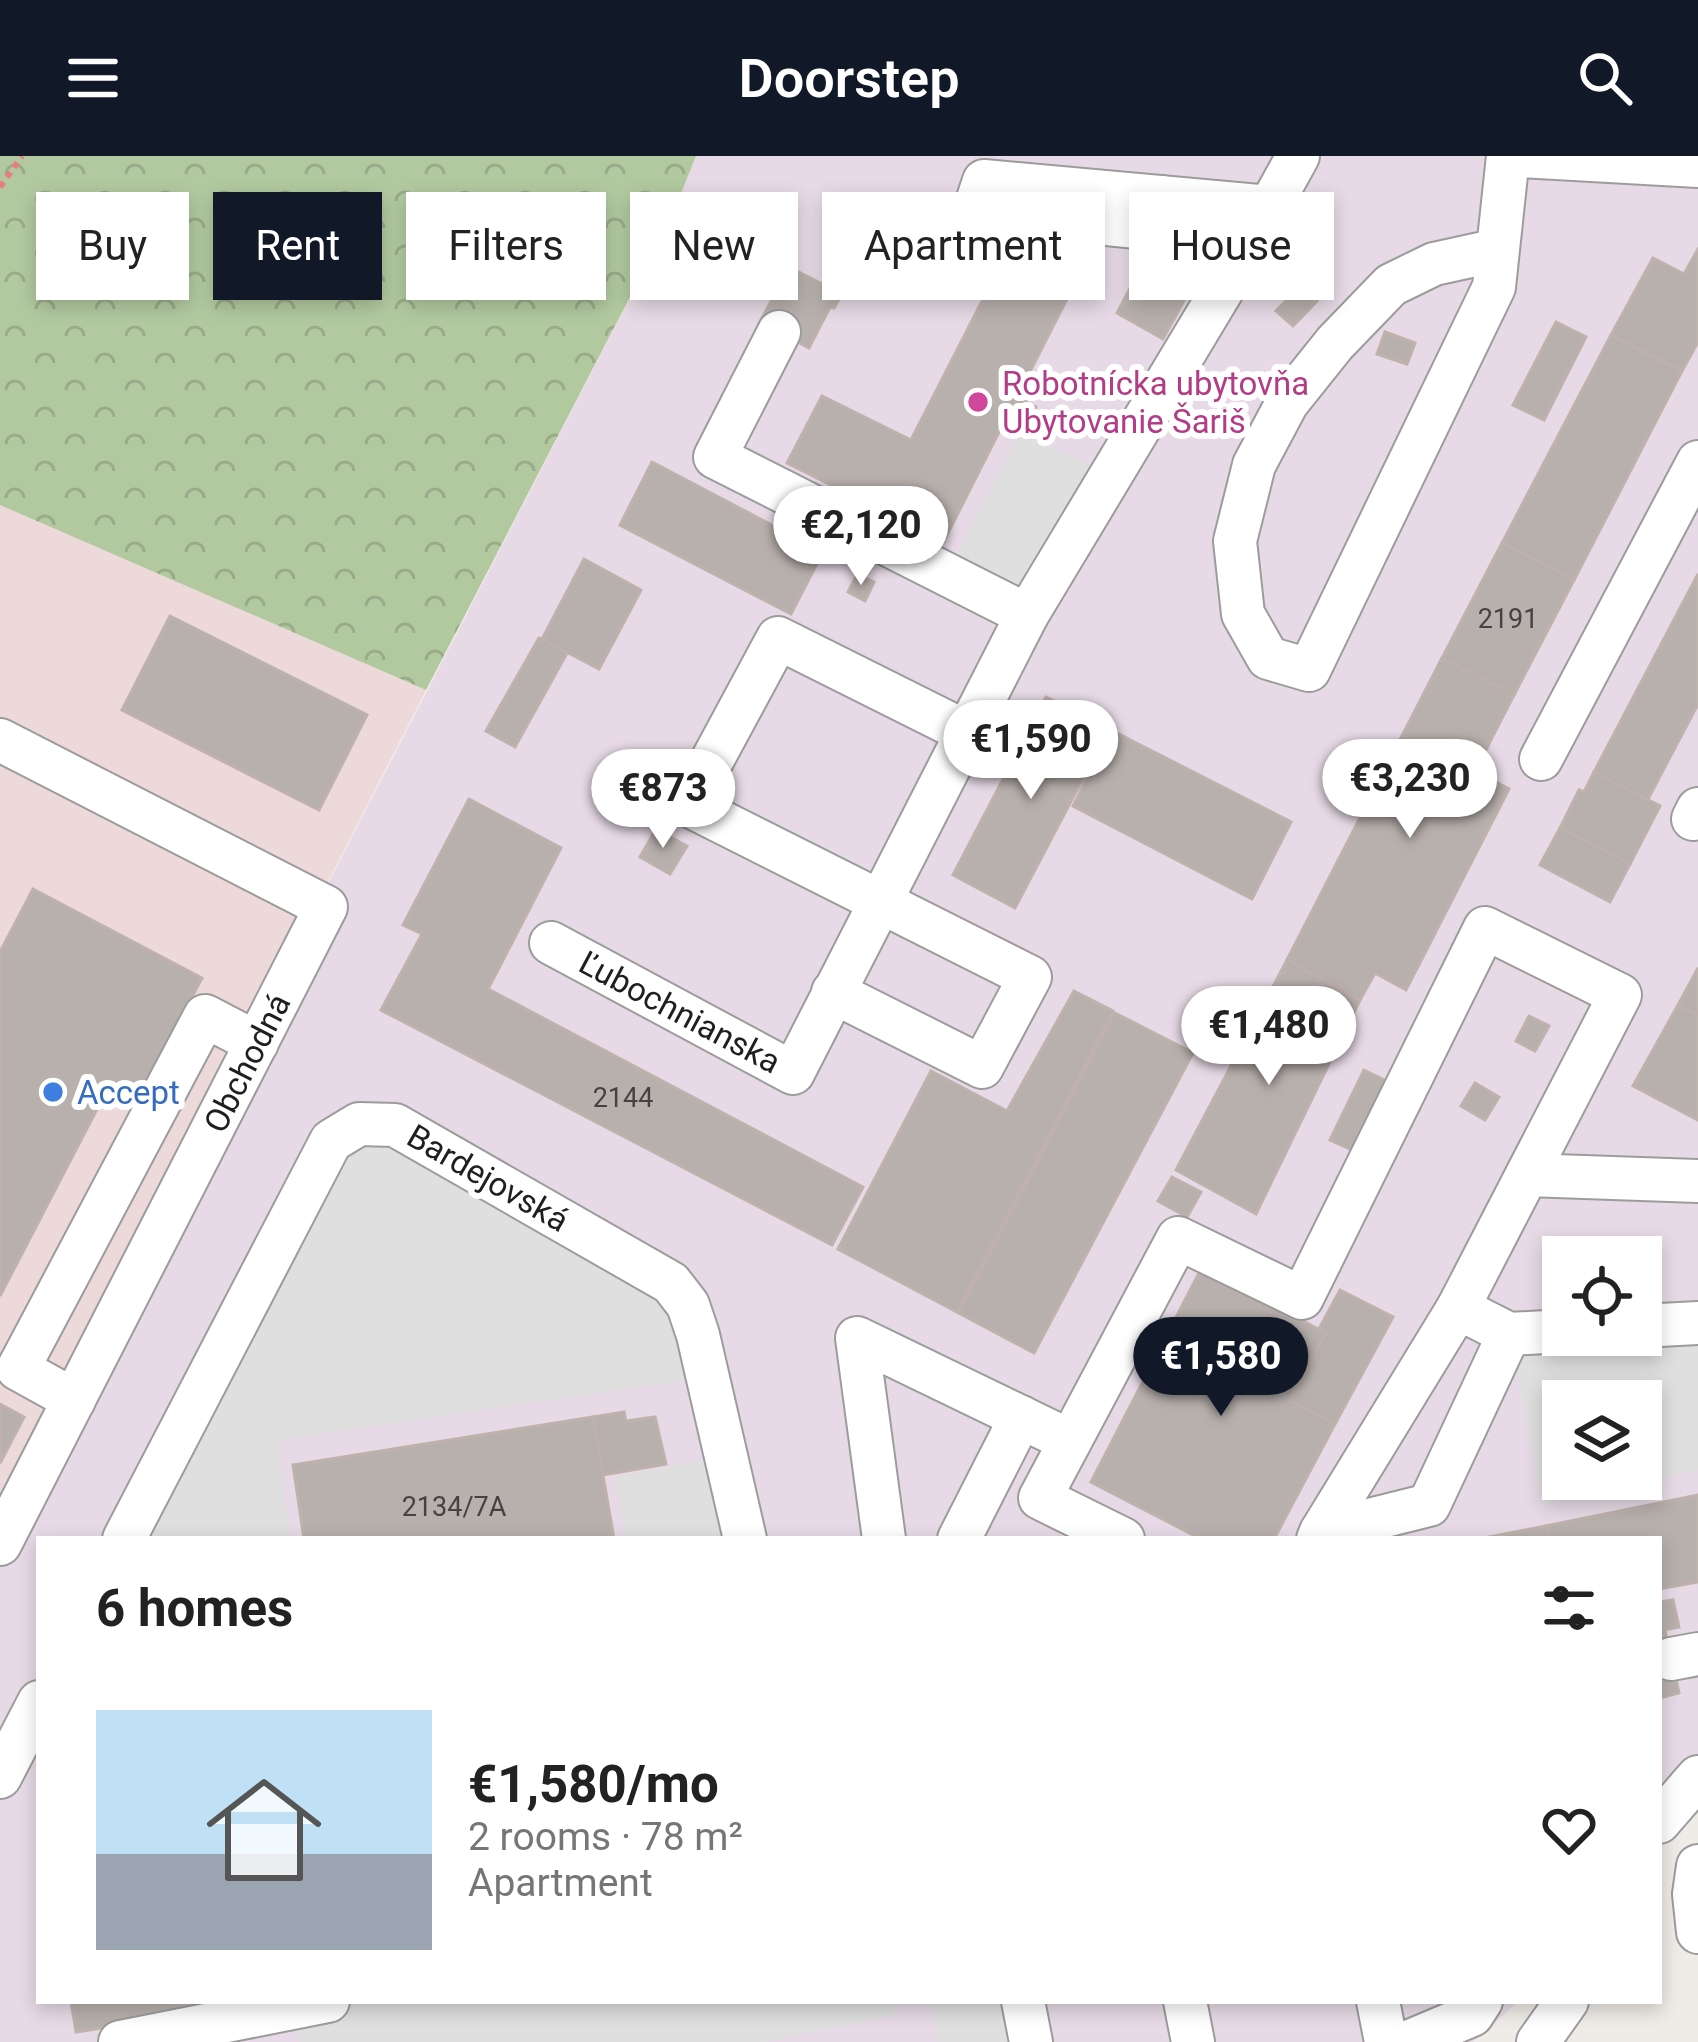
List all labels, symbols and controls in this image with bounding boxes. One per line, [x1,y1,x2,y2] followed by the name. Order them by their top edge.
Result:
[60,45,126,111] icon: menu
[1572,45,1638,111] icon: search
[738,47,960,110] text: Doorstep
[36,192,189,300] chip: Buy
[213,192,382,300] chip: Rent
[406,192,606,300] chip: Filters
[630,192,798,300] chip: New
[822,192,1105,300] chip: Apartment
[1129,192,1334,300] chip: House
[1002,364,1309,441] place label: Robotnícka ubytovňa Ubytovanie Šariš
[965,389,991,415] marker: Robotnícka ubytovňa Ubytovanie Šariš
[763,486,959,588] pin: €2,120
[800,502,922,548] text: €2,120
[1478,603,1538,635] house number: 2191
[933,700,1129,802] pin: €1,590
[970,716,1092,762] text: €1,590
[1312,739,1508,841] pin: €3,230
[592,749,734,851] pin: €873
[1349,755,1471,801] text: €3,230
[618,765,708,811] text: €873
[573,943,787,1081] street label: Ľubochnianska
[1171,986,1367,1088] pin: €1,480
[196,987,298,1139] street label: Obchodná
[1208,1002,1330,1048] text: €1,480
[77,1073,180,1112] place label: Accept
[40,1079,66,1105] marker: Accept
[593,1082,653,1114] house number: 2144
[400,1116,576,1240] street label: Bardejovská
[1542,1236,1662,1500] map controls
[1542,1236,1662,1356] button: locate
[1123,1317,1319,1419] pin: €1,580
[1160,1333,1282,1379] text: €1,580
[1542,1380,1662,1500] button: layers
[402,1491,507,1523] house number: 2134/7A
[1536,1575,1602,1641] icon: filters
[96,1579,293,1638] text: 6 homes
[468,1755,719,1814] text: €1,580/mo
[192,1758,336,1902] icon: home
[1536,1797,1602,1863] icon: heart
[468,1814,743,1860] text: 2 rooms · 78 m²
[468,1860,653,1906] text: Apartment

